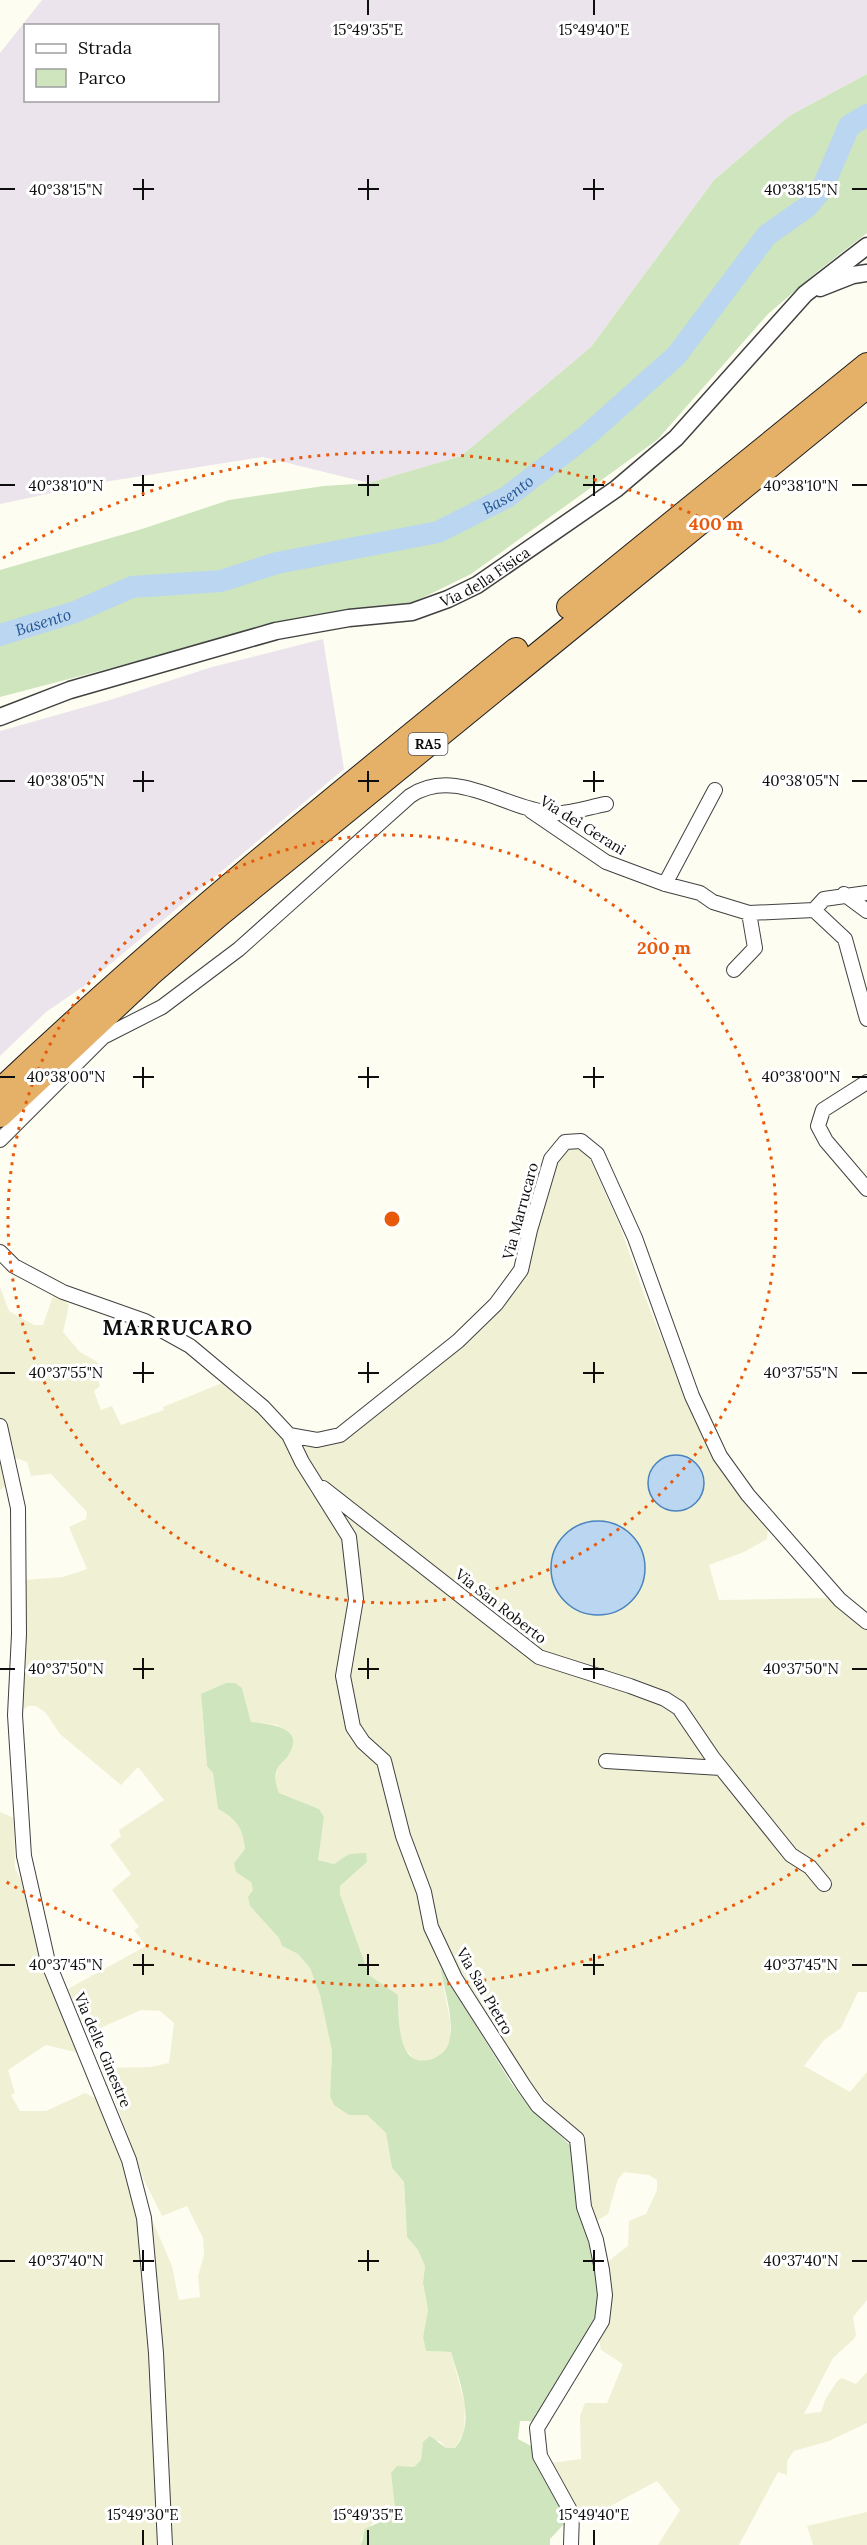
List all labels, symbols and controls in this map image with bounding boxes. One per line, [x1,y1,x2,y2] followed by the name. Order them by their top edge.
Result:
[333,20,403,39] text: 15°49'35"E
[559,20,629,39] text: 15°49'40"E
[24,24,219,102] legend
[78,36,132,59] text: Strada
[78,66,126,89] text: Parco
[29,180,103,199] text: 40°38'15"N
[764,180,838,199] text: 40°38'15"N
[479,470,537,518] water label: Basento
[29,476,103,495] text: 40°38'10"N
[764,476,838,495] text: 40°38'10"N
[689,512,743,535] text: 400 m
[436,542,533,611] street label: Via della Fisica
[13,604,73,640] water label: Basento
[408,733,448,755] road number: RA5
[27,771,105,790] text: 40°38'05"N
[762,771,840,790] text: 40°38'05"N
[536,791,629,859] street label: Via dei Gerani
[637,936,691,959] text: 200 m
[27,1067,105,1086] text: 40°38'00"N
[762,1067,840,1086] text: 40°38'00"N
[498,1160,542,1263] street label: Via Marrucaro
[382,1209,402,1229] centre of rings
[102,1314,254,1341] district label: MARRUCARO
[29,1363,103,1382] text: 40°37'55"N
[764,1363,838,1382] text: 40°37'55"N
[451,1564,551,1648] street label: Via San Roberto
[28,1659,104,1678] text: 40°37'50"N
[763,1659,839,1678] text: 40°37'50"N
[452,1943,518,2038] street label: Via San Pietro
[29,1955,103,1974] text: 40°37'45"N
[764,1955,838,1974] text: 40°37'45"N
[70,1989,136,2110] street label: Via delle Ginestre
[29,2251,103,2270] text: 40°37'40"N
[764,2251,838,2270] text: 40°37'40"N
[107,2505,179,2524] text: 15°49'30"E
[333,2505,403,2524] text: 15°49'35"E
[559,2505,629,2524] text: 15°49'40"E

